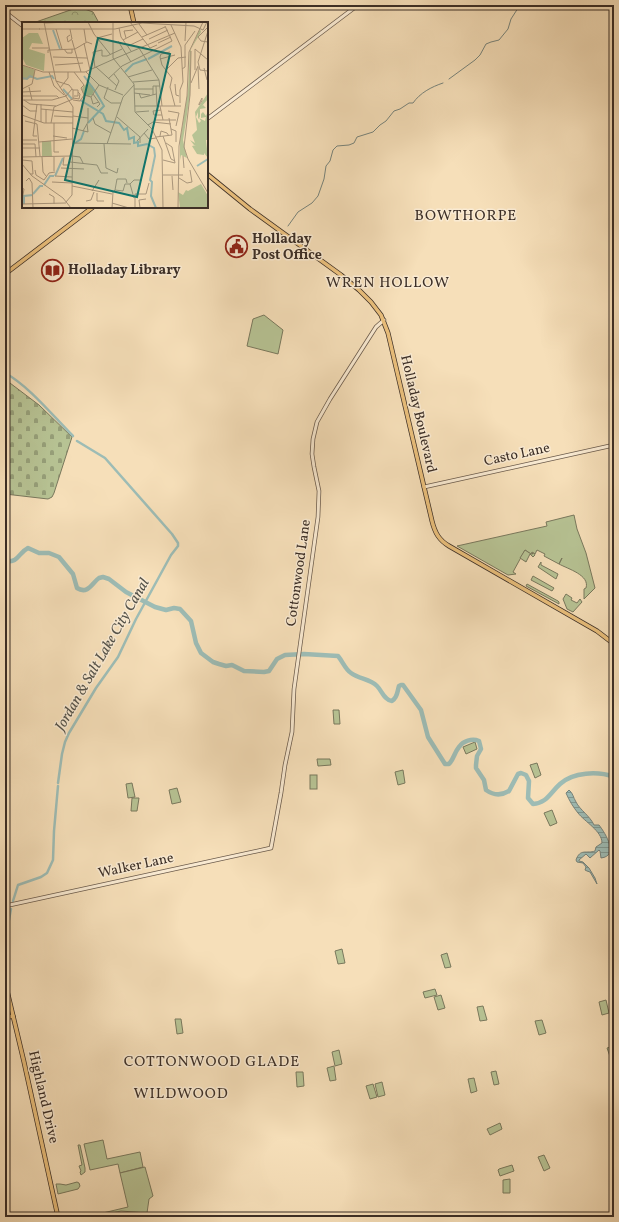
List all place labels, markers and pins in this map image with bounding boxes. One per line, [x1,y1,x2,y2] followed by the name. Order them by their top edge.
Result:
[252,230,322,265] place label: Holladay Post Office
[223,234,249,260] public building icon: Holladay Post Office
[39,257,65,283] library icon: Holladay Library
[68,261,181,280] place label: Holladay Library

